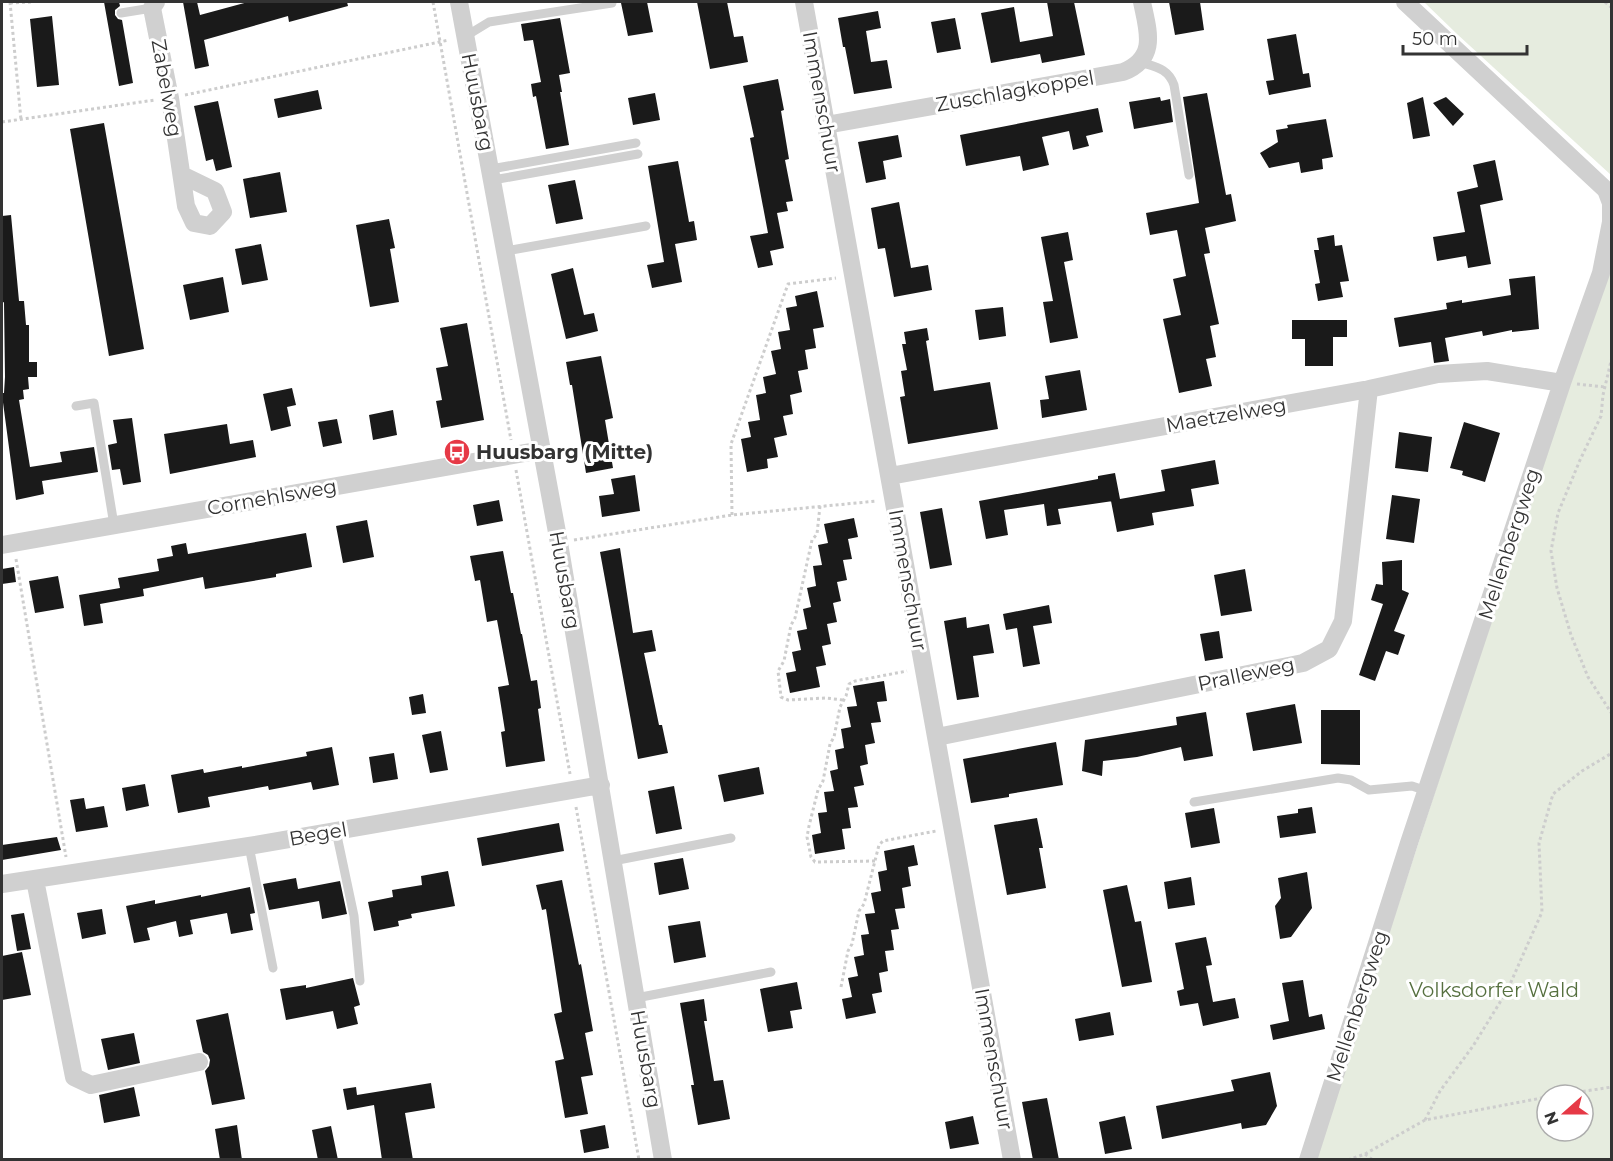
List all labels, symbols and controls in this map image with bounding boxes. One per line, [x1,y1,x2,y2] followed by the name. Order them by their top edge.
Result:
[1403,18,1528,56] scale bar
[1412,28,1458,50] text: 50 m
[798,29,846,175] street label: Immenschuur
[147,37,187,139] street label: Zabelweg
[457,51,499,153] street label: Huusbarg
[934,65,1096,117] street label: Zuschlagkoppel
[1164,393,1288,437] street label: Maetzelweg
[442,437,472,467] bus stop icon: Huusbarg (Mitte)
[476,440,653,464] place label: Huusbarg (Mitte)
[1473,465,1545,623] street label: Mellenbergweg
[205,474,339,520] street label: Cornehlsweg
[884,507,932,653] street label: Immenschuur
[545,529,585,631] street label: Huusbarg
[1195,652,1297,696] street label: Pralleweg
[287,817,349,851] street label: Begel
[1321,927,1393,1085] street label: Mellenbergweg
[1409,978,1579,1002] park label: Volksdorfer Wald
[970,986,1018,1132] street label: Immenschuur
[626,1008,666,1110] street label: Huusbarg
[1535,1083,1595,1143] north arrow
[1540,1109,1563,1128] text: N

